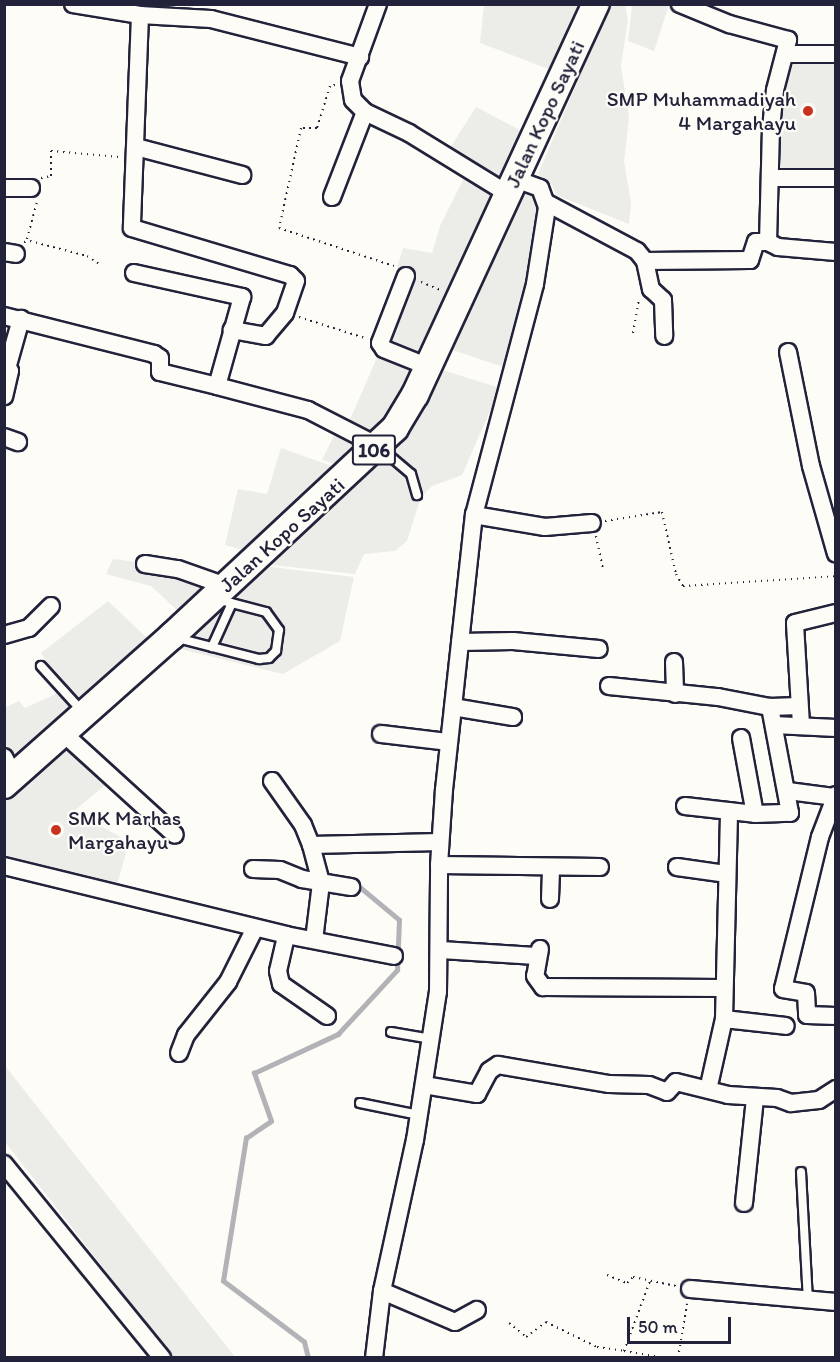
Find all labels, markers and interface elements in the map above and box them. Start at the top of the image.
street label: Jalan Kopo Sayati [500,36,590,192]
place label: SMP Muhammadiyah 4 Margahayu [607,86,796,136]
marker: SMP Muhammadiyah 4 Margahayu [801,104,815,118]
road number: 106 [352,433,397,467]
street label: Jalan Kopo Sayati [214,472,350,598]
place label: SMK Marhas Margahayu [68,805,181,855]
marker: SMK Marhas Margahayu [49,823,63,837]
scale bar [630,1305,734,1343]
text: 50 m [638,1316,678,1338]

